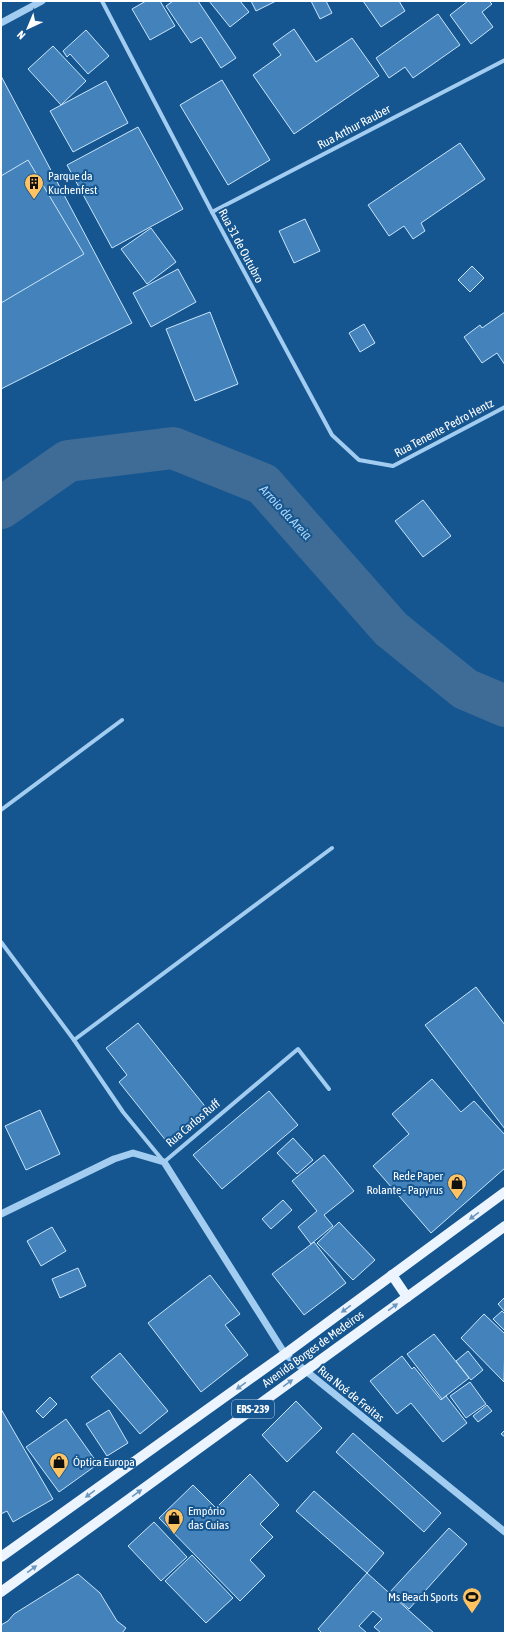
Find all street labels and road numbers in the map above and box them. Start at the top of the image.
street label: Rua Arthur Rauber [315,102,393,152]
street label: Rua 31 de Outubro [216,207,267,286]
street label: Rua Tenente Pedro Hentz [392,396,497,460]
street label: Rua Carlos Ruff [163,1096,223,1150]
street label: Avenida Borges de Medeiros [260,1308,366,1390]
street label: Rua Noé de Freitas [315,1363,387,1425]
road number: ERS-239 [232,1400,274,1418]

